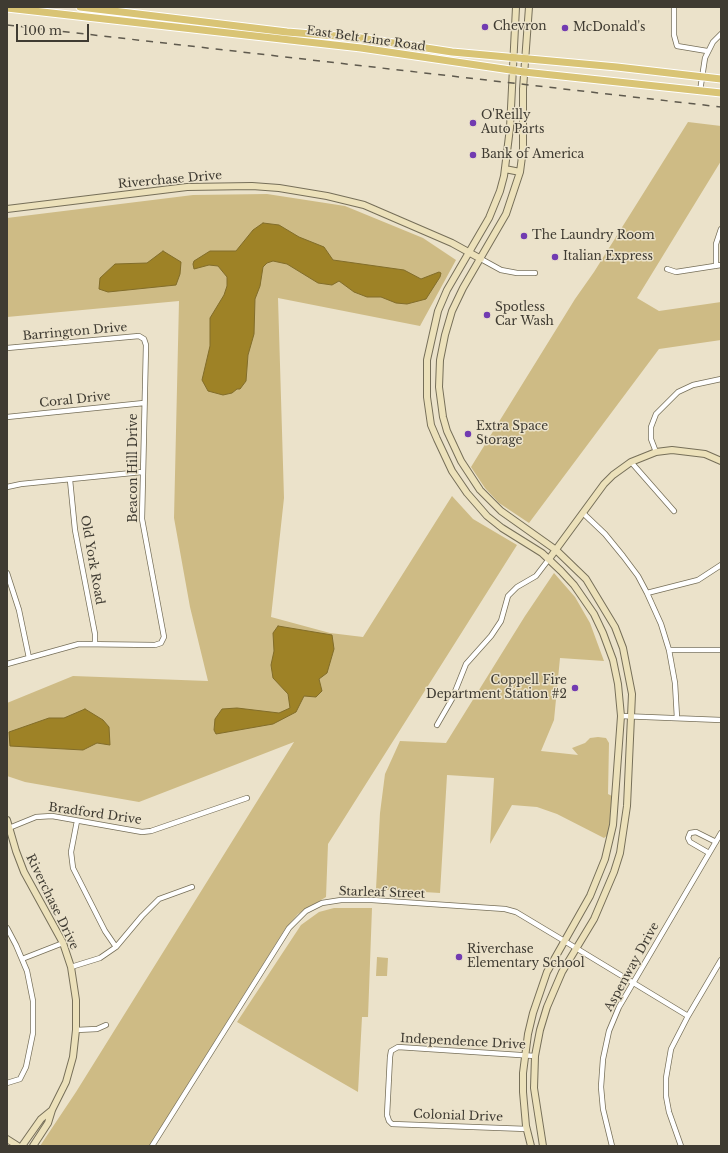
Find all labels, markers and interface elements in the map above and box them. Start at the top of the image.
scale bar [18,16,91,42]
place label: Chevron [493,20,547,34]
place label: McDonald's [573,21,645,35]
marker: Chevron [480,22,490,32]
text: 100 m [23,23,62,38]
marker: McDonald's [560,23,570,33]
street label: East Belt Line Road [306,24,426,54]
place label: O'Reilly Auto Parts [481,109,544,137]
marker: O'Reilly Auto Parts [468,118,478,128]
place label: Bank of America [481,148,584,162]
marker: Bank of America [468,150,478,160]
street label: Riverchase Drive [117,168,223,192]
place label: The Laundry Room [532,229,655,243]
marker: The Laundry Room [519,231,529,241]
place label: Italian Express [563,250,653,264]
marker: Italian Express [550,252,560,262]
place label: Spotless Car Wash [495,301,554,329]
marker: Spotless Car Wash [482,310,492,320]
street label: Barrington Drive [22,320,128,344]
street label: Coral Drive [39,389,111,411]
street label: Beacon Hill Drive [127,413,141,523]
place label: Extra Space Storage [476,420,548,448]
marker: Extra Space Storage [463,429,473,439]
street label: Old York Road [77,514,107,606]
place label: Coppell Fire Department Station #2 [426,674,567,702]
marker: Coppell Fire Department Station #2 [570,683,580,693]
street label: Bradford Drive [48,800,142,828]
street label: Riverchase Drive [23,852,81,952]
street label: Starleaf Street [339,884,425,902]
street label: Aspenway Drive [602,920,662,1014]
place label: Riverchase Elementary School [467,943,585,971]
marker: Riverchase Elementary School [454,952,464,962]
street label: Independence Drive [400,1032,526,1052]
street label: Colonial Drive [413,1107,503,1125]

